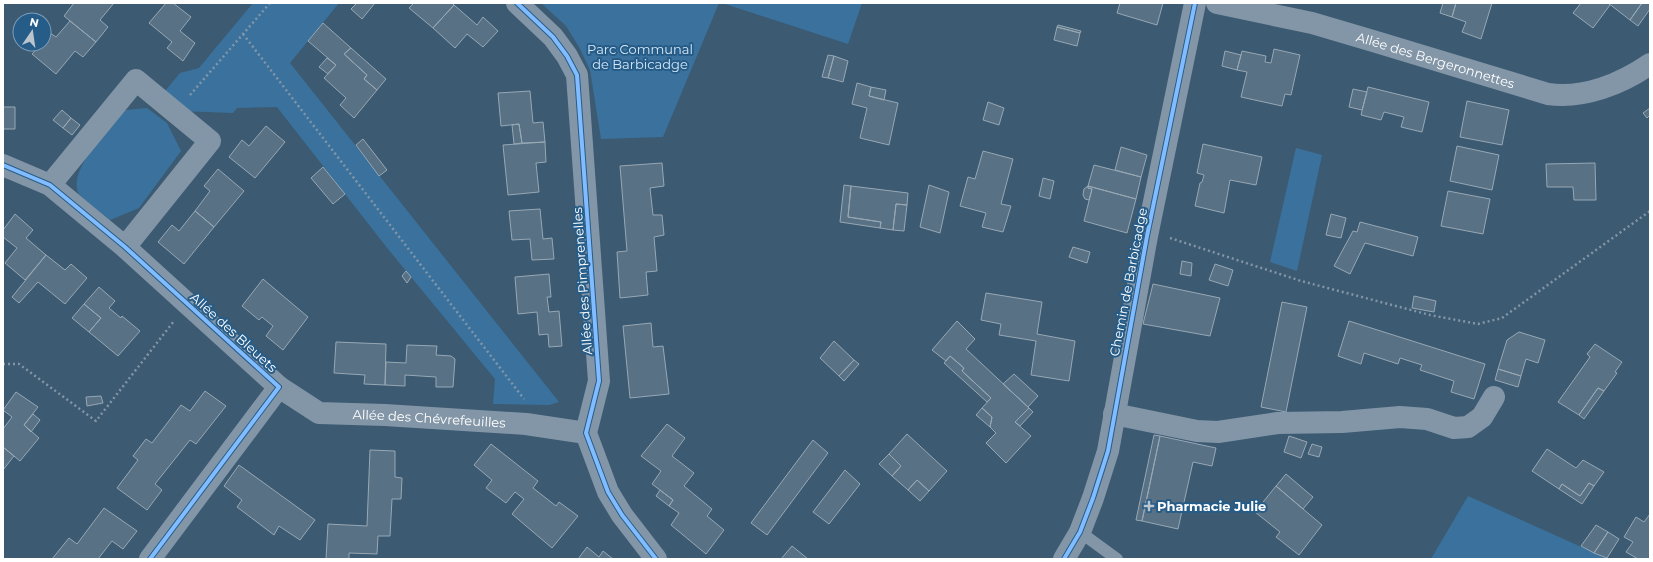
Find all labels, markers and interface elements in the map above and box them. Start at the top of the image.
north arrow [12,12,52,52]
text: N [28,14,40,30]
street label: Allée des Bergeronnettes [1355,29,1517,91]
park label: Parc Communal de Barbicadge [587,41,693,72]
street label: Chemin de Barbicadge [1106,206,1150,358]
street label: Allée des Pimprenelles [569,207,595,355]
street label: Allée des Bleuets [187,289,281,375]
street label: Allée des Chévrefeuilles [352,406,506,431]
place label: Pharmacie Julie [1157,498,1266,514]
marker: Pharmacie Julie [1144,501,1154,511]

